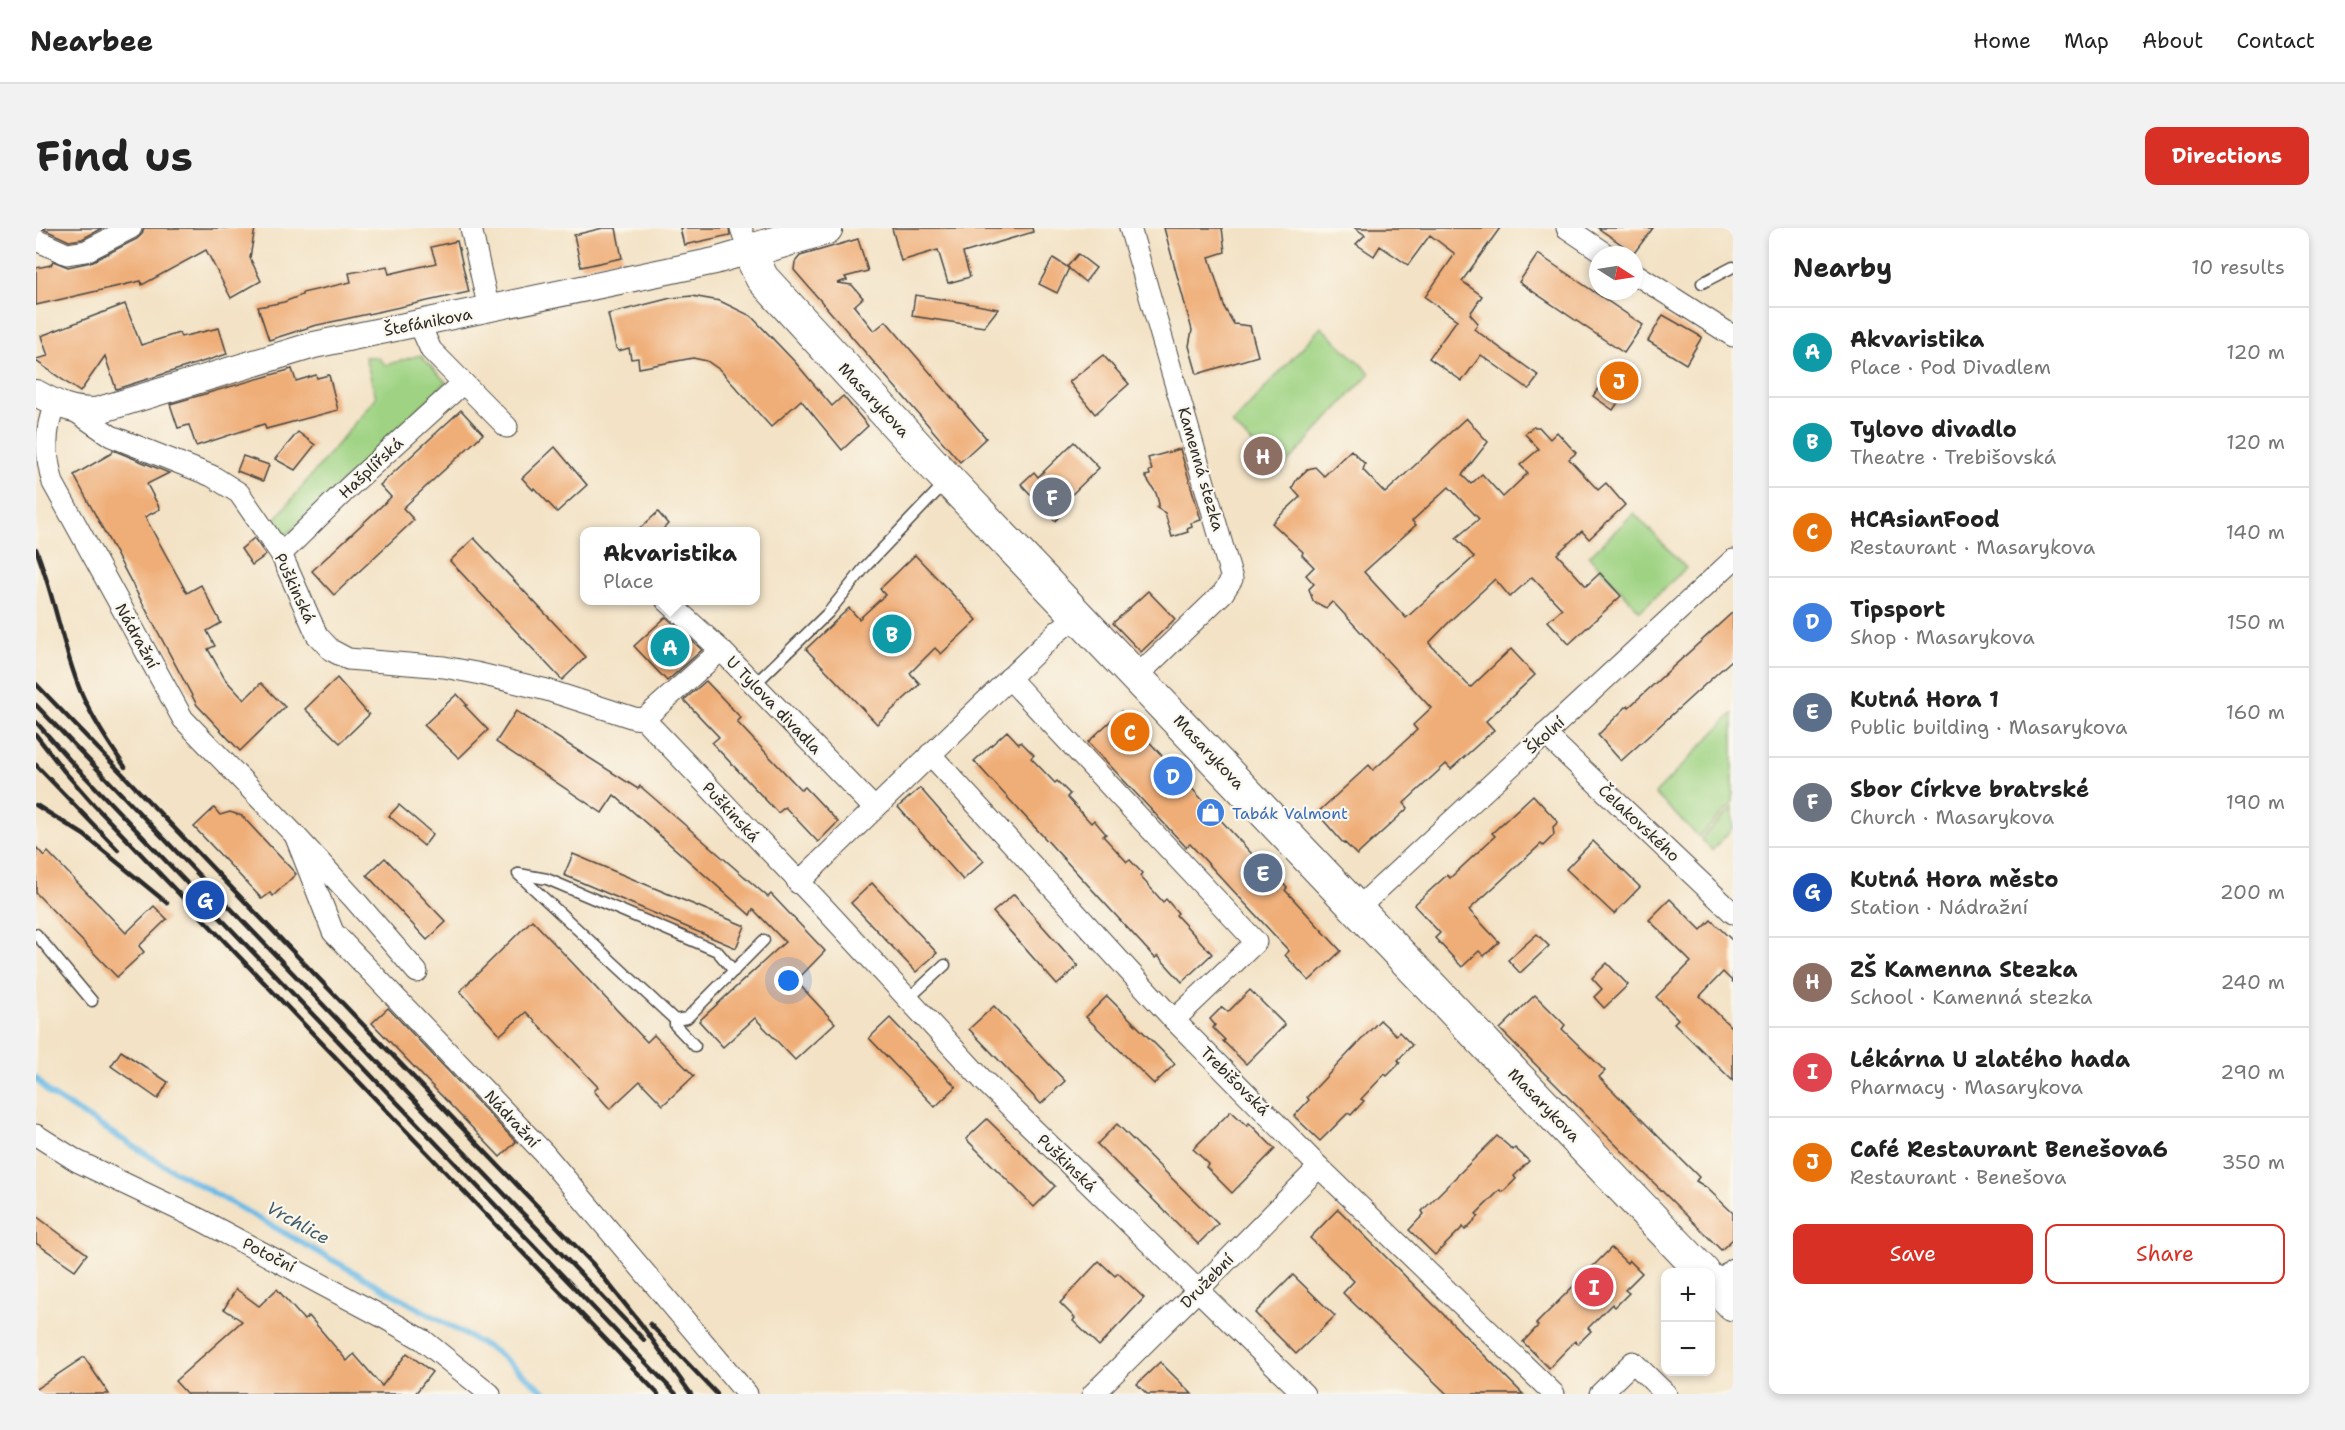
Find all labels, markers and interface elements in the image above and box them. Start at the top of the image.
text: Nearbee [30,22,153,60]
text: Home [1973,27,2031,55]
text: Map [2064,27,2109,55]
text: About [2142,27,2203,55]
text: Contact [2236,27,2315,55]
button: Directions [2145,127,2309,185]
text: Find us [36,128,193,184]
north arrow [1589,246,1643,300]
text: Nearby [1793,250,1892,285]
text: 10 results [2191,254,2285,280]
street label: Štefánikova [382,303,474,341]
text: Akvaristika [1850,325,1984,354]
text: A [1805,339,1820,365]
text: 120 m [2226,339,2285,365]
text: Place · Pod Divadlem [1850,354,2051,380]
street label: Masarykova [834,358,914,442]
pin: J [1600,358,1638,404]
street label: Kamenná stezka [1173,404,1229,534]
text: Tylovo divadlo [1850,415,2017,444]
text: B [1806,429,1819,455]
text: 120 m [2226,429,2285,455]
street label: Hašplířská [334,433,408,503]
pin: H [1244,434,1282,478]
text: Theatre · Trebišovská [1850,444,2056,470]
pin: F [1032,474,1072,520]
text: HCAsianFood [1850,505,2000,534]
text: C [1806,519,1819,545]
text: 140 m [2226,519,2285,545]
popup [580,527,760,605]
text: Restaurant · Masarykova [1850,534,2095,560]
text: Akvaristika [603,539,737,568]
street label: Puškinská [270,550,320,626]
text: Place [603,568,654,594]
text: Tipsport [1850,595,1945,624]
street label: Nádražní [110,600,164,673]
text: D [1805,609,1820,635]
text: 150 m [2227,609,2285,635]
pin: B [872,612,912,656]
pin: A [650,624,690,670]
text: Shop · Masarykova [1850,624,2035,650]
street label: U Tylova divadla [722,651,826,759]
text: Kutná Hora 1 [1850,685,1999,714]
text: E [1806,699,1819,725]
text: 160 m [2226,699,2285,725]
pin: C [1110,710,1150,754]
street label: Masarykova [1169,710,1249,794]
street label: Školní [1521,712,1569,758]
text: Public building · Masarykova [1850,714,2127,740]
pin: D [1154,754,1192,798]
text: Sbor Církve bratrské [1850,775,2089,804]
street label: Puškinská [698,777,764,847]
street label: Čelakovského [1594,780,1684,866]
text: F [1807,789,1818,815]
text: 190 m [2226,789,2285,815]
shop icon: Tabák Valmont [1195,797,1227,829]
place label: Tabák Valmont [1232,803,1348,824]
text: Church · Masarykova [1850,804,2054,830]
pin: E [1244,850,1282,896]
text: Kutná Hora město [1850,865,2059,894]
pin: G [186,878,224,922]
text: G [1804,879,1821,905]
text: 200 m [2220,879,2285,905]
text: Station · Nádražní [1850,894,2028,920]
text: ZŠ Kamenna Stezka [1850,955,2078,984]
your location [774,966,803,995]
text: H [1805,969,1820,995]
text: 240 m [2220,969,2285,995]
text: School · Kamenná stezka [1850,984,2092,1010]
street label: Trebišovská [1196,1042,1274,1120]
text: Lékárna U zlatého hada [1850,1045,2130,1074]
text: I [1807,1059,1818,1085]
text: 290 m [2220,1059,2285,1085]
street label: Masarykova [1503,1064,1585,1146]
text: Pharmacy · Masarykova [1850,1074,2083,1100]
street label: Nádražní [480,1086,544,1153]
street label: Puškinská [1033,1129,1101,1197]
text: Café Restaurant Benešova6 [1850,1135,2168,1164]
text: J [1806,1149,1819,1175]
text: 350 m [2221,1149,2285,1175]
text: Restaurant · Benešova [1850,1164,2066,1190]
water label: Vrchlice [262,1196,334,1250]
button: Save [1793,1224,2033,1284]
button: Share [2045,1224,2285,1284]
street label: Potoční [239,1233,299,1277]
street label: Družební [1176,1249,1238,1313]
pin: I [1574,1264,1614,1310]
map controls [1661,1268,1715,1376]
button: + [1661,1268,1715,1322]
button: − [1661,1322,1715,1376]

